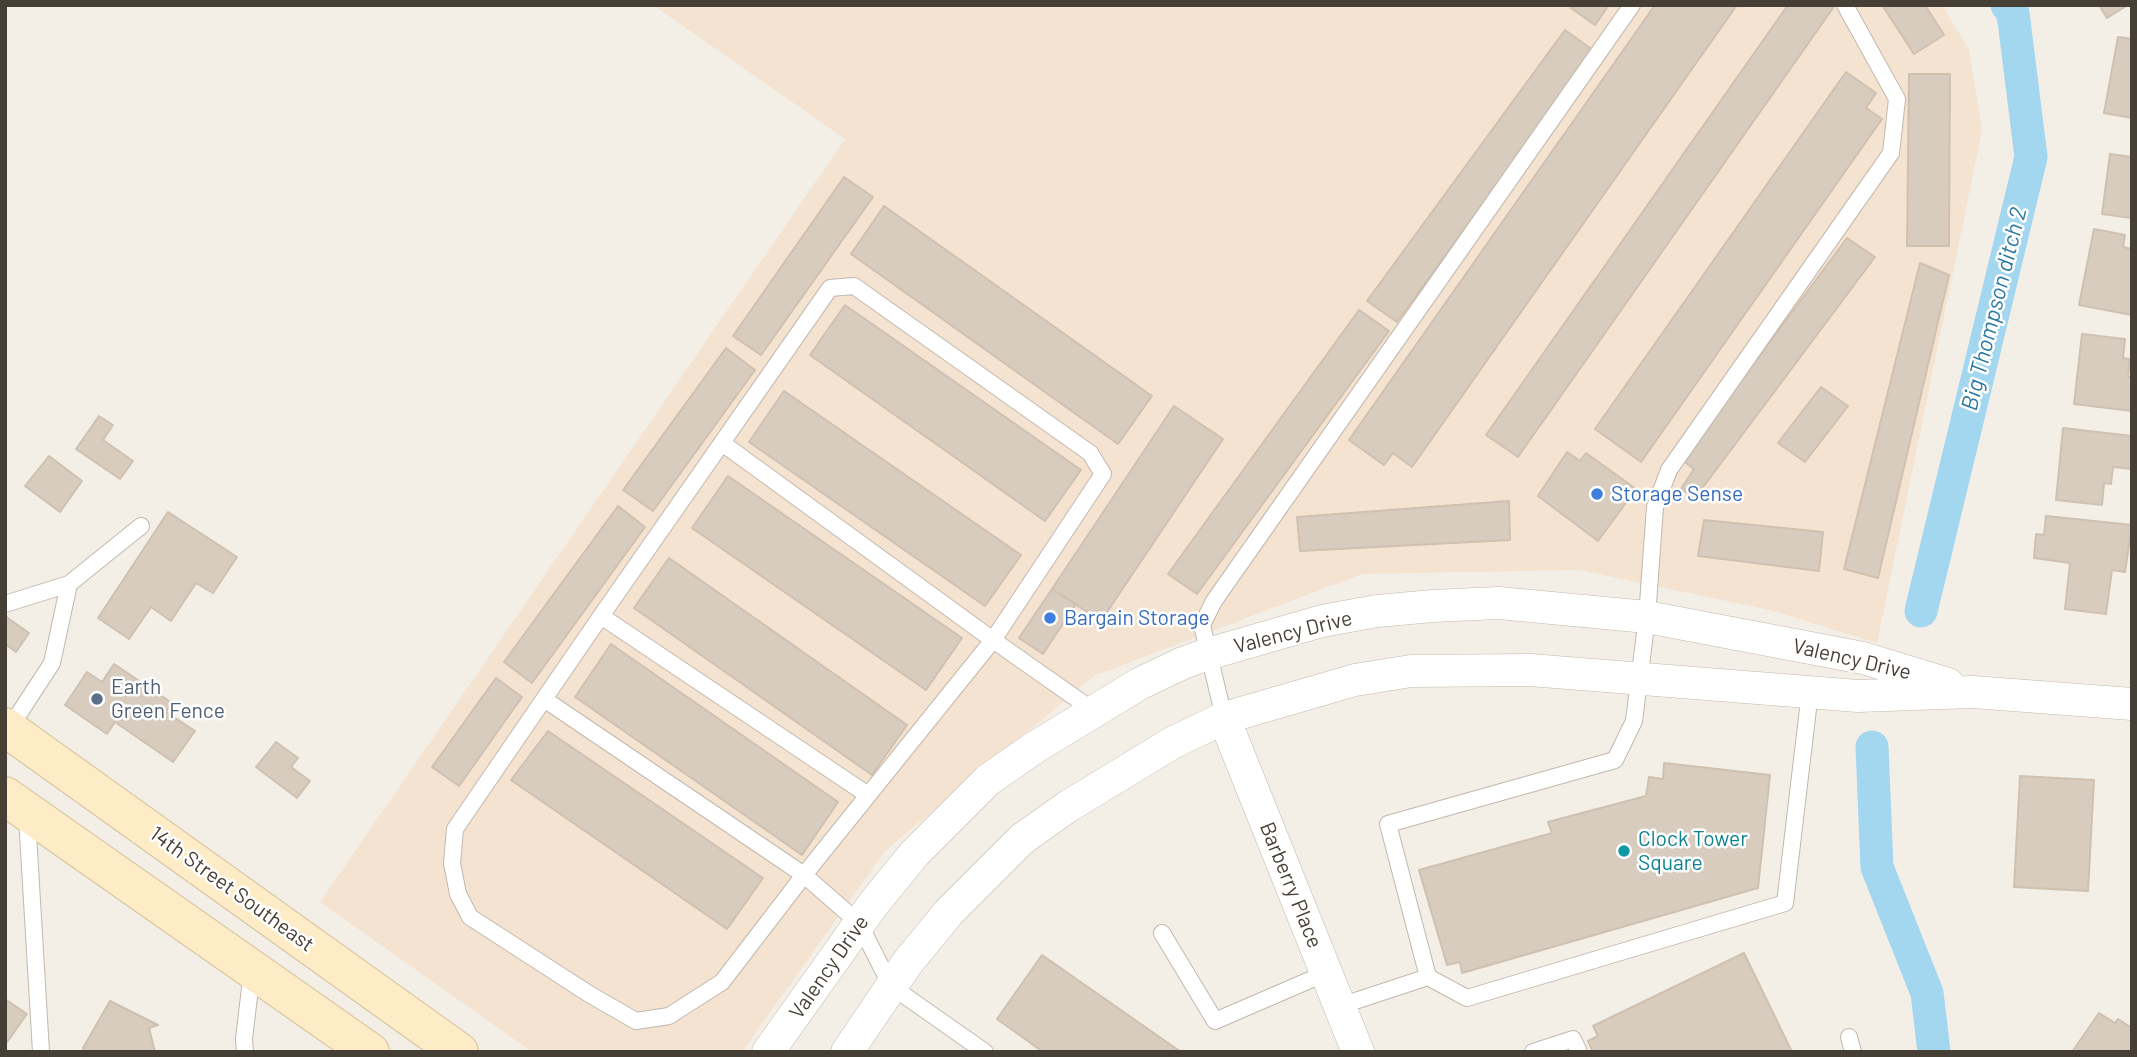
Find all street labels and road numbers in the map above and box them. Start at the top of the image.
street label: Valency Drive [1231,605,1355,659]
street label: Valency Drive [1790,633,1914,685]
street label: Barberry Place [1254,818,1328,952]
street label: 14th Street Southeast [145,821,319,957]
street label: Valency Drive [784,910,874,1024]

